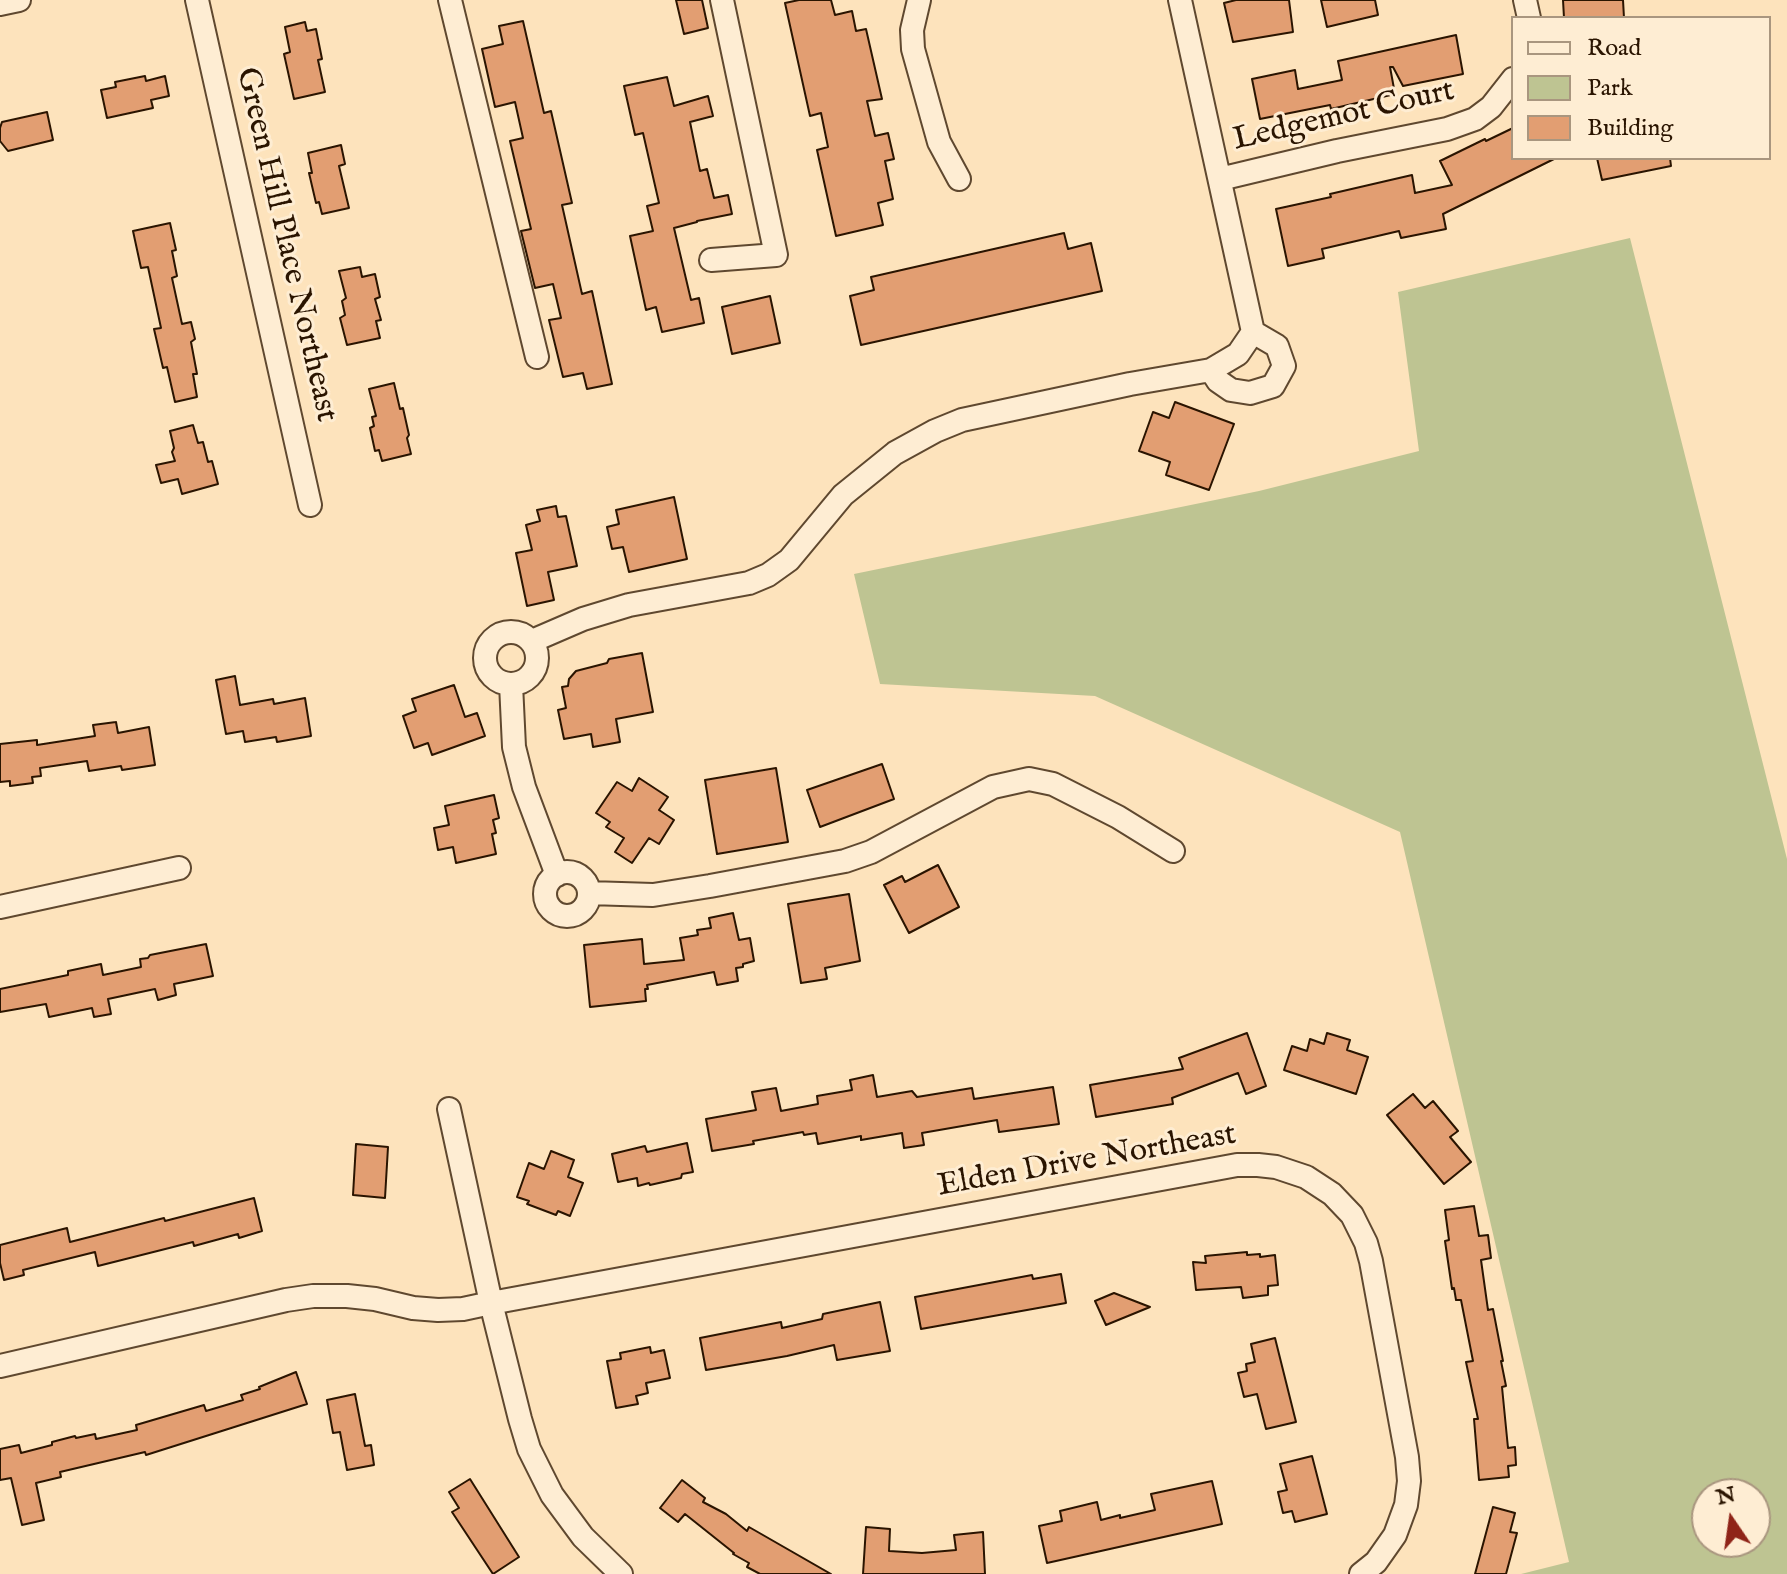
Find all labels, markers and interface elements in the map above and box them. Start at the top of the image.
legend [1511,16,1771,160]
text: Road [1587,33,1641,64]
street label: Green Hill Place Northeast [226,64,344,426]
street label: Ledgemot Court [1230,73,1458,161]
text: Park [1587,73,1633,104]
text: Building [1587,113,1673,144]
street label: Elden Drive Northeast [935,1117,1239,1207]
north arrow [1691,1478,1771,1558]
text: N [1714,1481,1738,1512]

